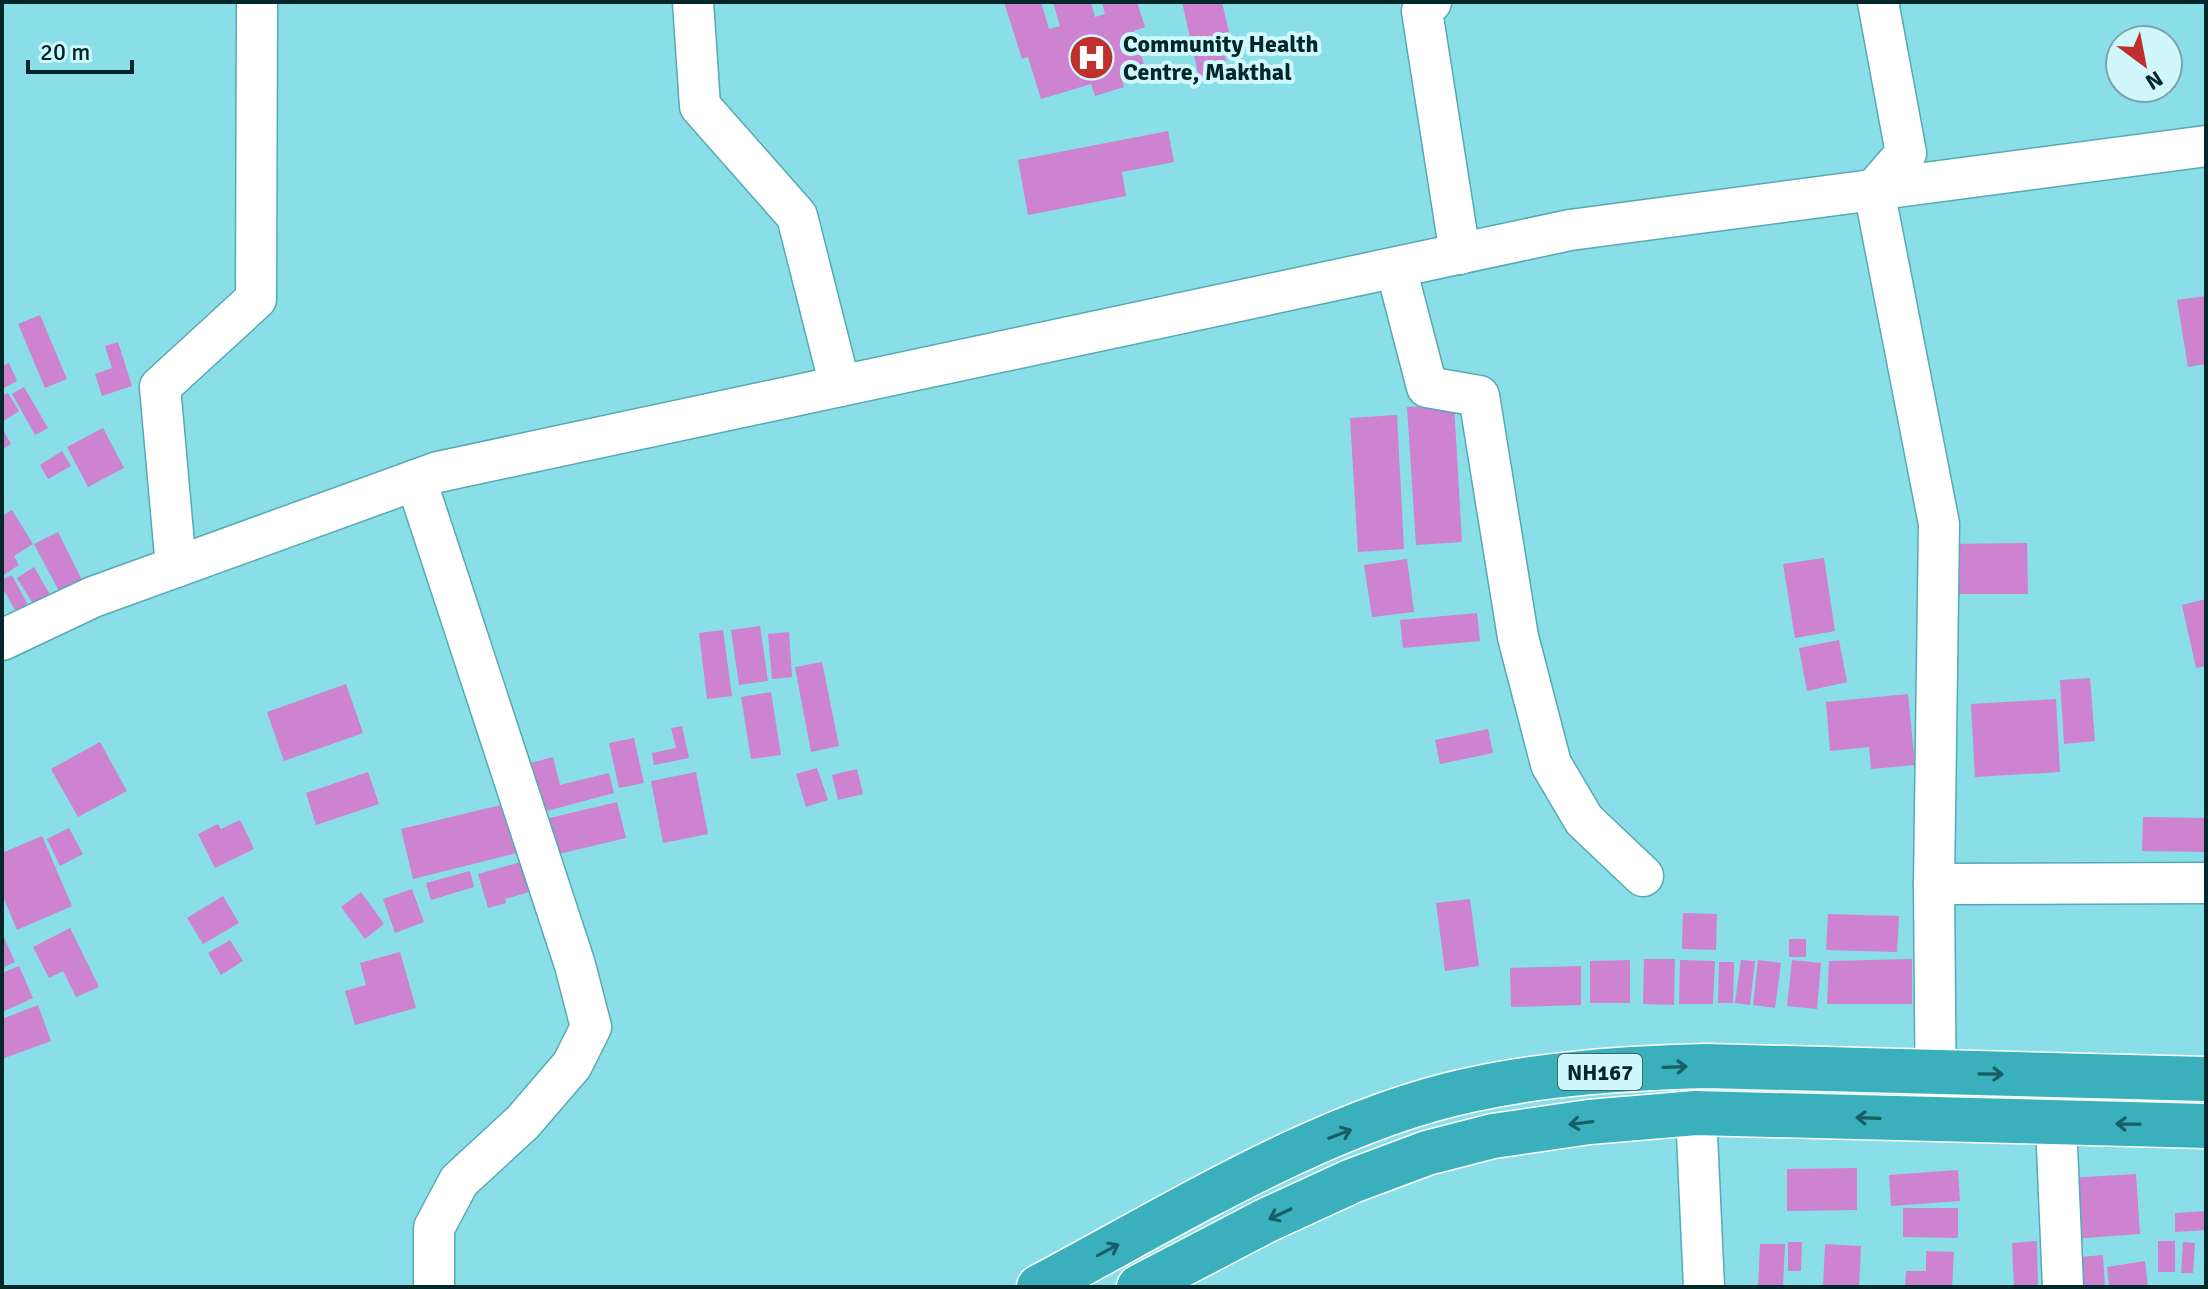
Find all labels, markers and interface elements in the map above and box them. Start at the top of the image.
scale bar [28,24,132,74]
north arrow [2104,24,2184,104]
place label: Community Health Centre, Makthal [1123,29,1319,87]
hospital icon: Community Health Centre, Makthal [1068,34,1116,82]
text: 20 m [40,37,90,67]
text: N [2141,65,2168,96]
road number: NH167 [1558,1054,1642,1090]
one-way arrow [1661,1059,1688,1074]
one-way arrow [1977,1066,2004,1082]
one-way arrow [1855,1110,1882,1126]
one-way arrow [1568,1116,1594,1131]
one-way arrow [2115,1116,2142,1132]
one-way arrow [1327,1126,1352,1140]
one-way arrow [1268,1207,1292,1222]
one-way arrow [1096,1242,1119,1258]

